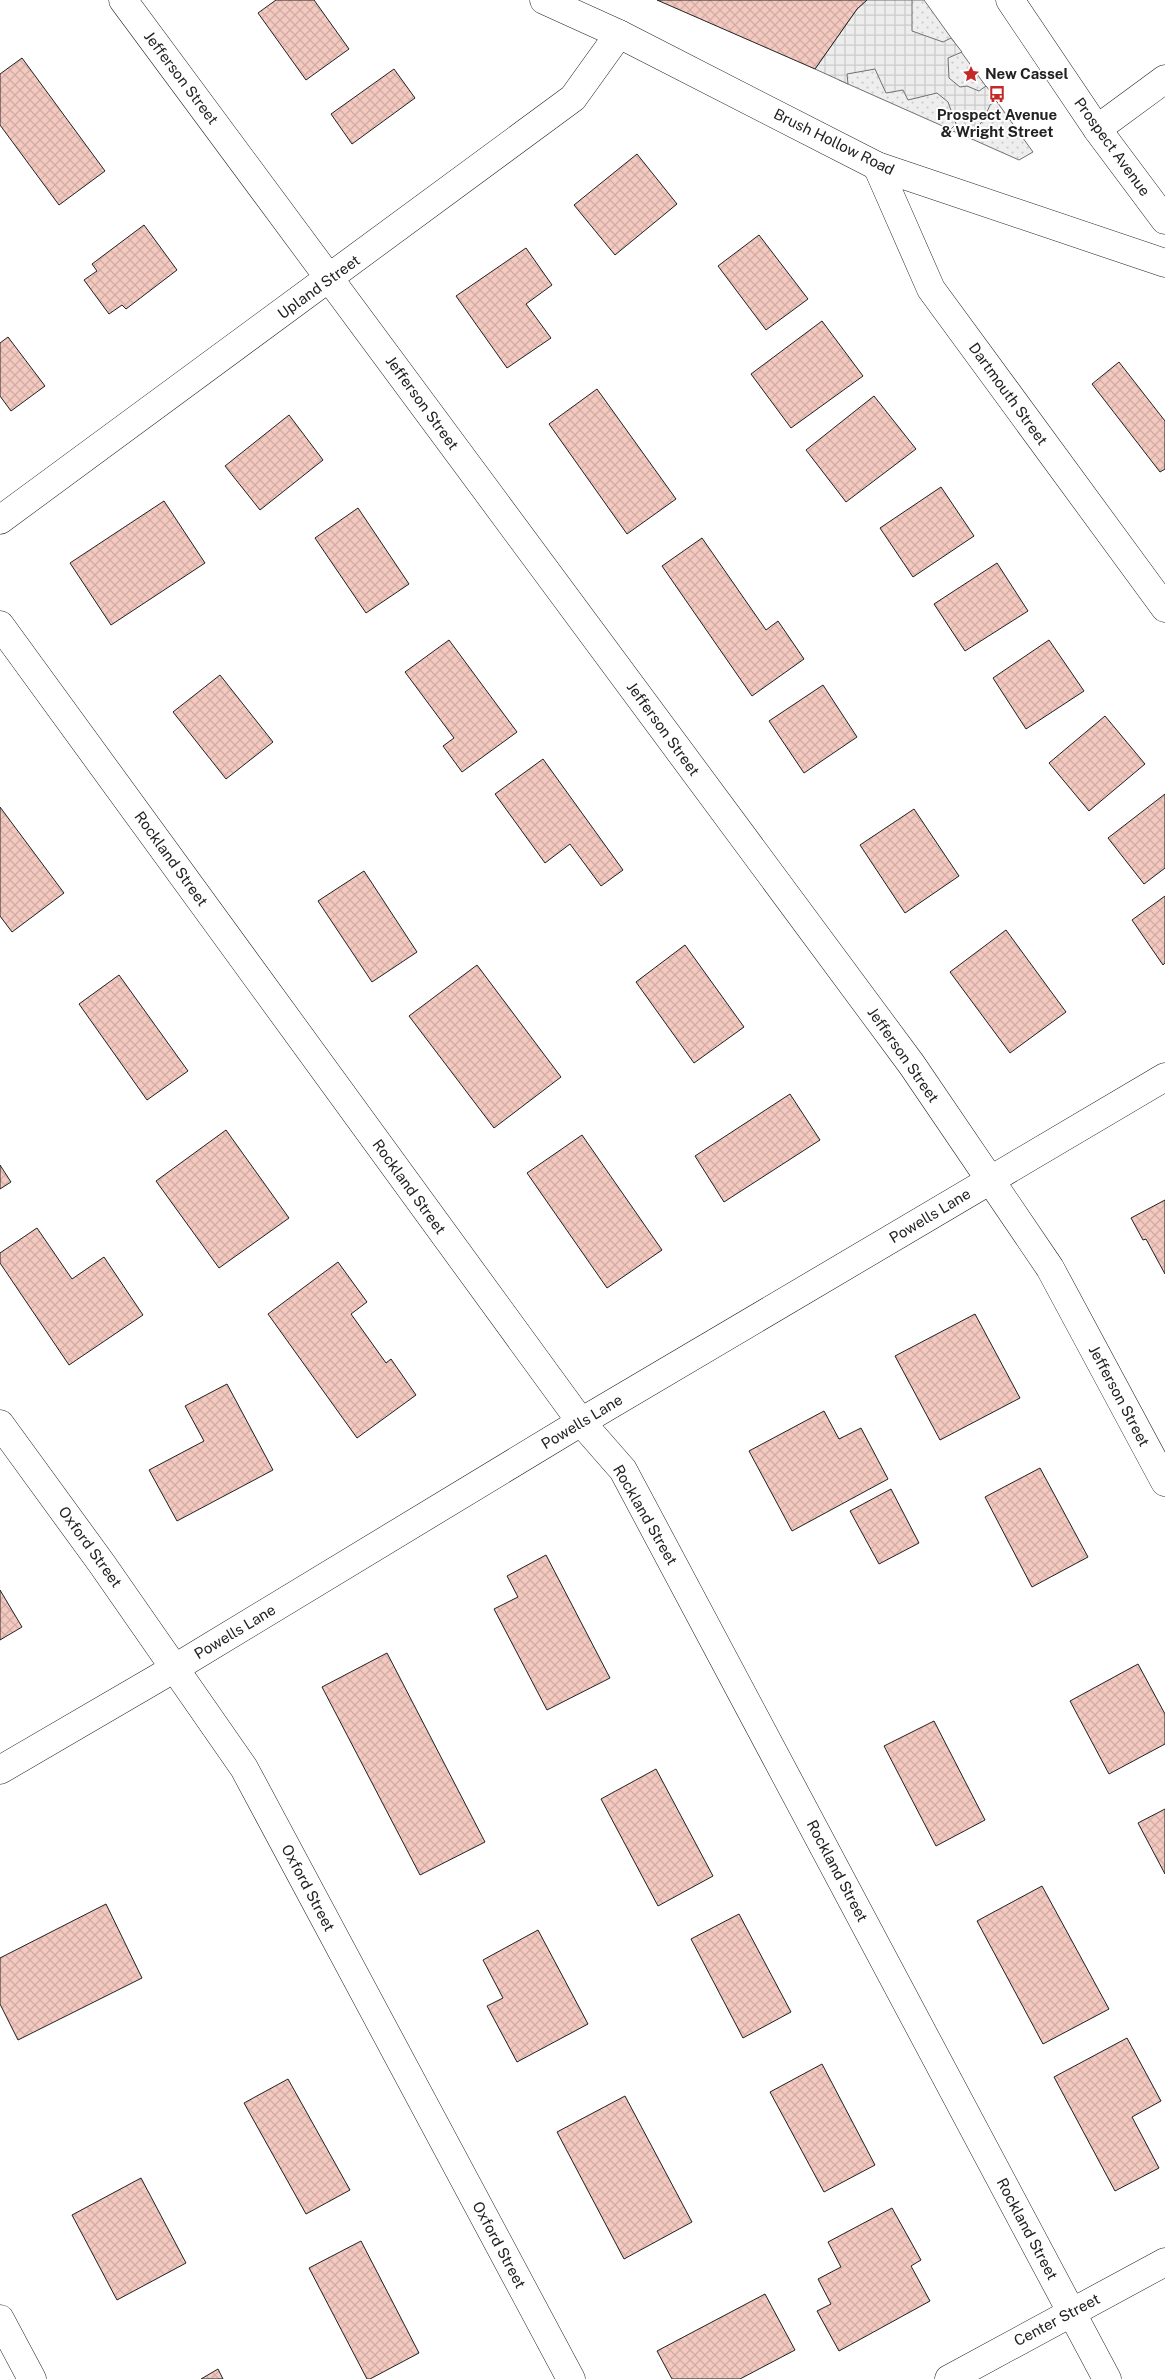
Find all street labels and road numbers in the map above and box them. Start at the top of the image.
street label: Jefferson Street [141,28,222,128]
street label: Prospect Avenue [1071,94,1154,199]
street label: Brush Hollow Road [771,105,897,178]
street label: Upland Street [274,251,363,322]
street label: Dartmouth Street [966,339,1051,448]
street label: Jefferson Street [383,352,462,453]
street label: Jefferson Street [624,678,703,779]
street label: Rockland Street [131,808,211,909]
street label: Jefferson Street [864,1004,943,1106]
street label: Rockland Street [369,1136,449,1237]
street label: Powells Lane [886,1185,973,1246]
street label: Jefferson Street [1086,1342,1153,1449]
street label: Powells Lane [538,1391,625,1452]
street label: Rockland Street [610,1462,681,1568]
street label: Oxford Street [55,1503,126,1591]
street label: Powells Lane [191,1601,278,1662]
street label: Rockland Street [803,1817,871,1925]
street label: Oxford Street [278,1842,338,1934]
street label: Rockland Street [993,2175,1061,2283]
street label: Oxford Street [469,2199,529,2291]
street label: Center Street [1011,2290,1103,2349]

